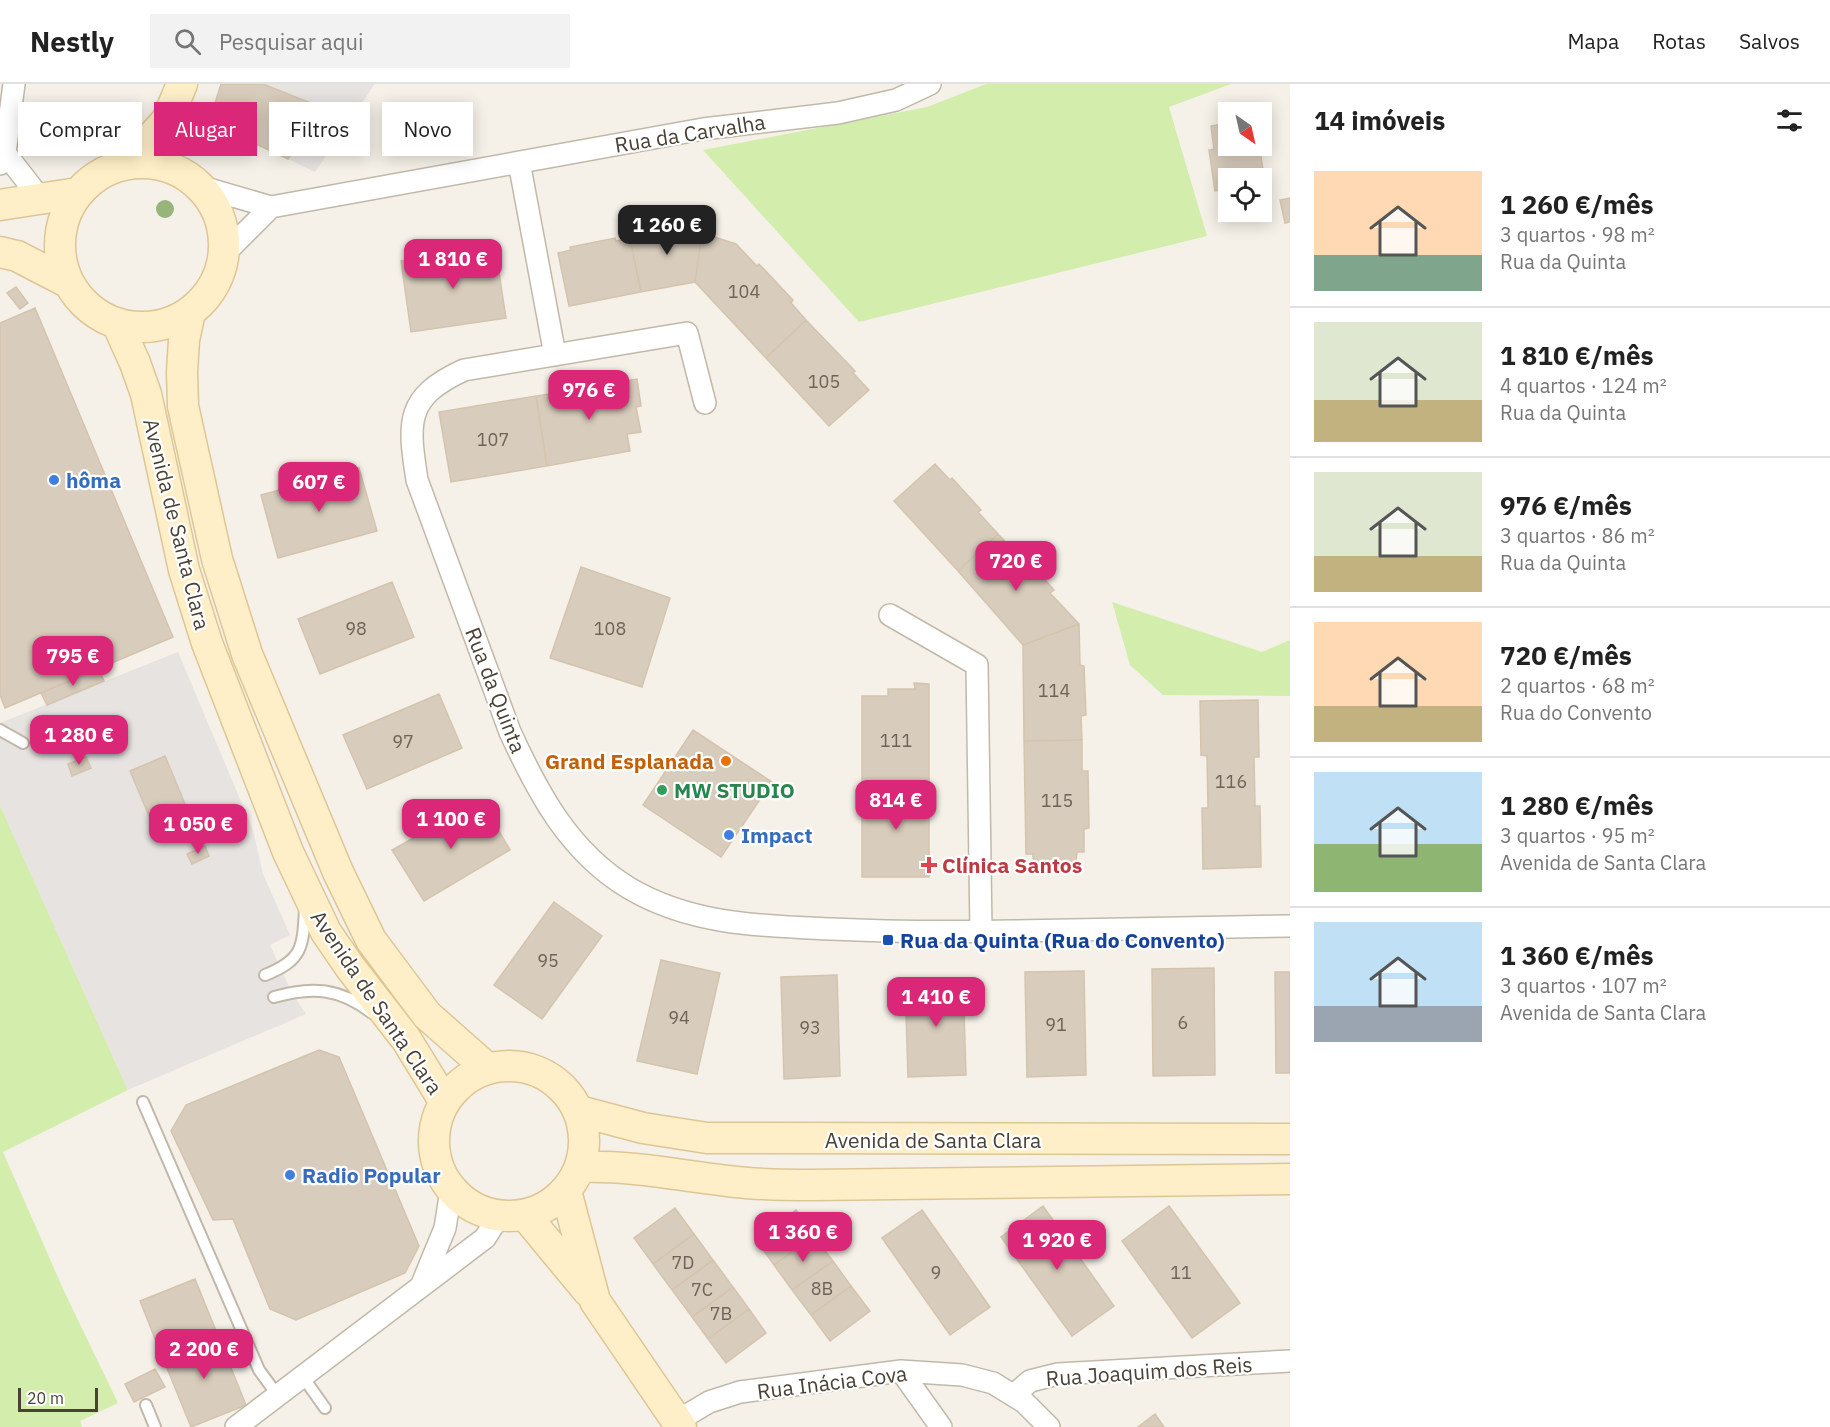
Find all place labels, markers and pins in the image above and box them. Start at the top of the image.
pin: 1 260 € [612,205,722,256]
pin: 1 810 € [398,239,508,290]
pin: 976 € [547,370,631,421]
pin: 607 € [277,462,361,513]
place label: hôma [66,466,121,494]
marker: hôma [47,473,61,487]
pin: 720 € [974,541,1058,592]
pin: 795 € [31,636,115,687]
pin: 1 280 € [24,715,134,766]
place label: Grand Esplanada [545,747,714,775]
marker: Grand Esplanada [719,754,733,768]
place label: MW STUDIO [674,776,795,804]
pin: 814 € [854,780,938,831]
marker: MW STUDIO [655,783,669,797]
pin: 1 100 € [396,799,506,850]
pin: 1 050 € [143,804,253,855]
place label: Impact [741,821,812,849]
marker: Impact [722,828,736,842]
place label: Clínica Santos [942,851,1082,879]
marker: Clínica Santos [920,856,938,874]
place label: Rua da Quinta (Rua do Convento) [900,926,1225,954]
marker: Rua da Quinta (Rua do Convento) [881,933,895,947]
pin: 1 410 € [881,977,991,1028]
place label: Radio Popular [302,1161,441,1189]
marker: Radio Popular [283,1168,297,1182]
pin: 1 360 € [748,1212,858,1263]
pin: 1 920 € [1002,1220,1112,1271]
pin: 2 200 € [149,1329,259,1380]

